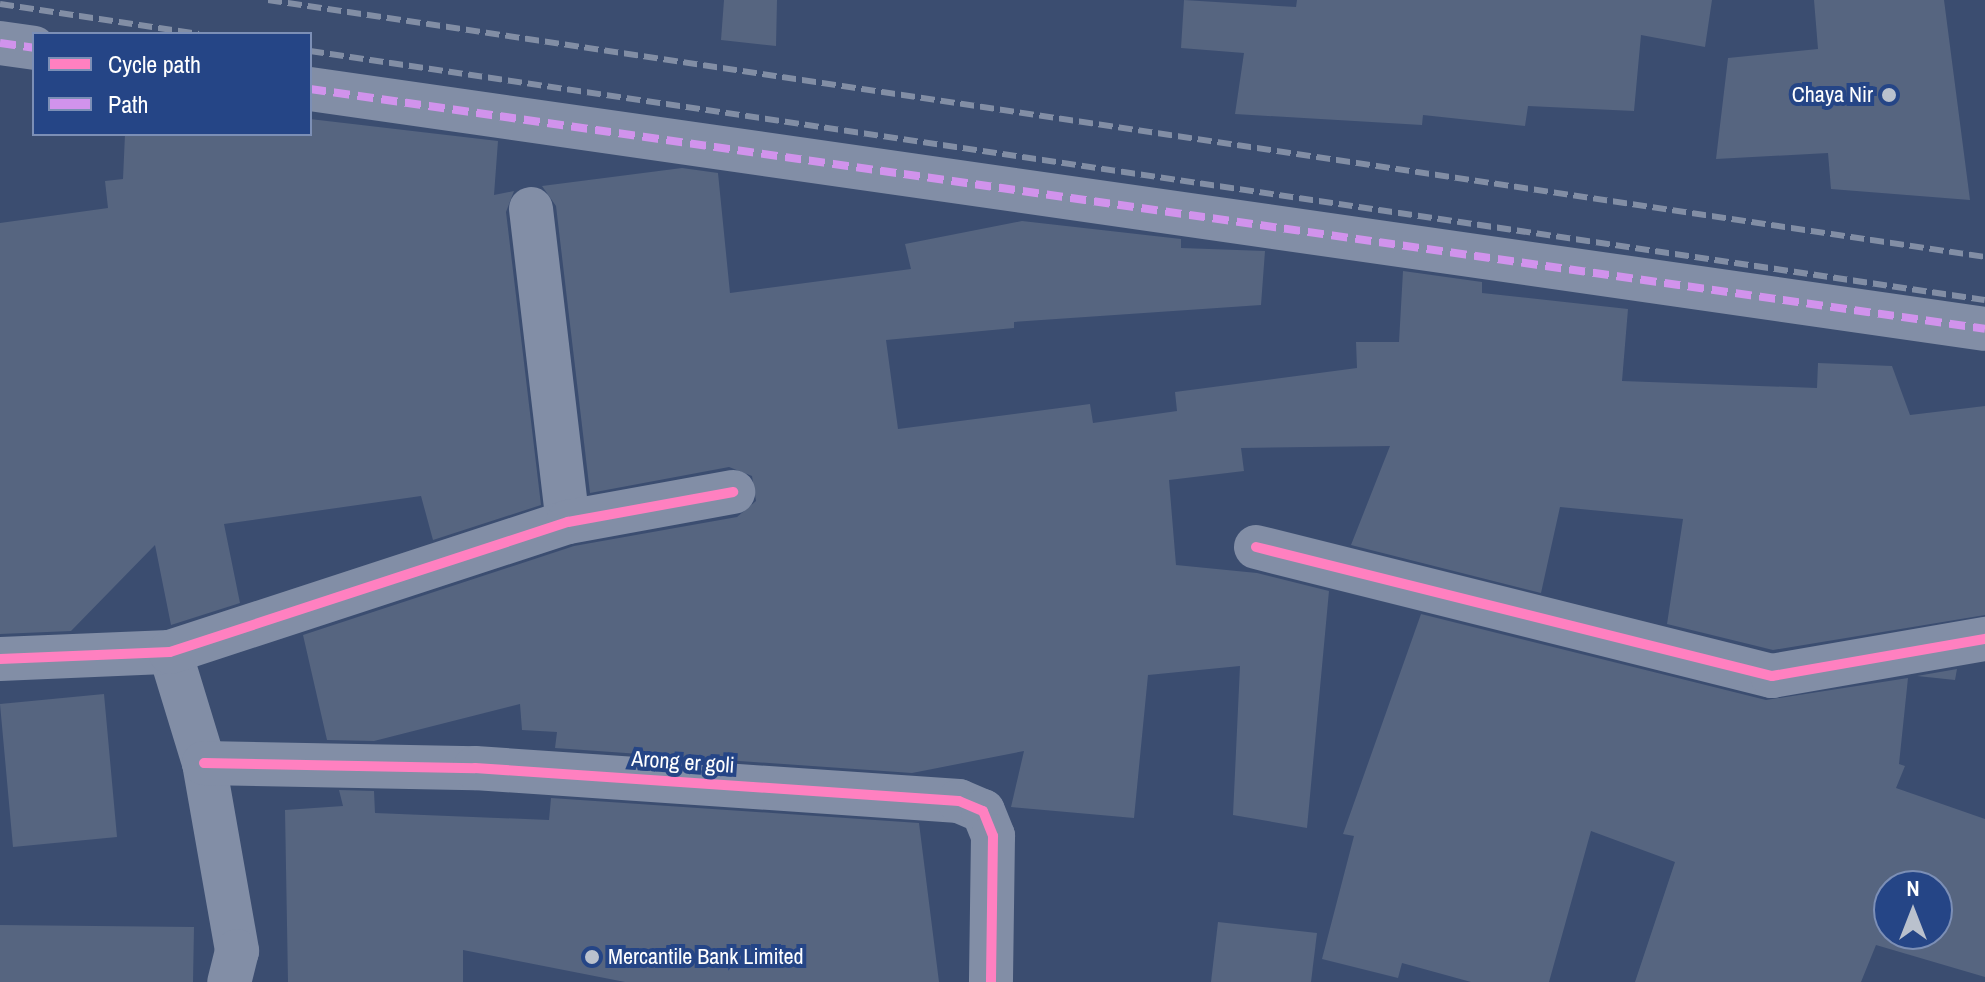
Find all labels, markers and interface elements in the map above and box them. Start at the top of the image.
legend [32,32,312,136]
text: Cycle path [108,48,201,80]
place label: Chaya Nir [1792,82,1873,108]
marker: Chaya Nir [1880,86,1898,104]
text: Path [108,88,149,120]
street label: Arong er goli [631,745,735,779]
north arrow [1873,870,1953,950]
text: N [1906,873,1920,903]
place label: Mercantile Bank Limited [608,944,804,970]
marker: Mercantile Bank Limited [583,948,601,966]

